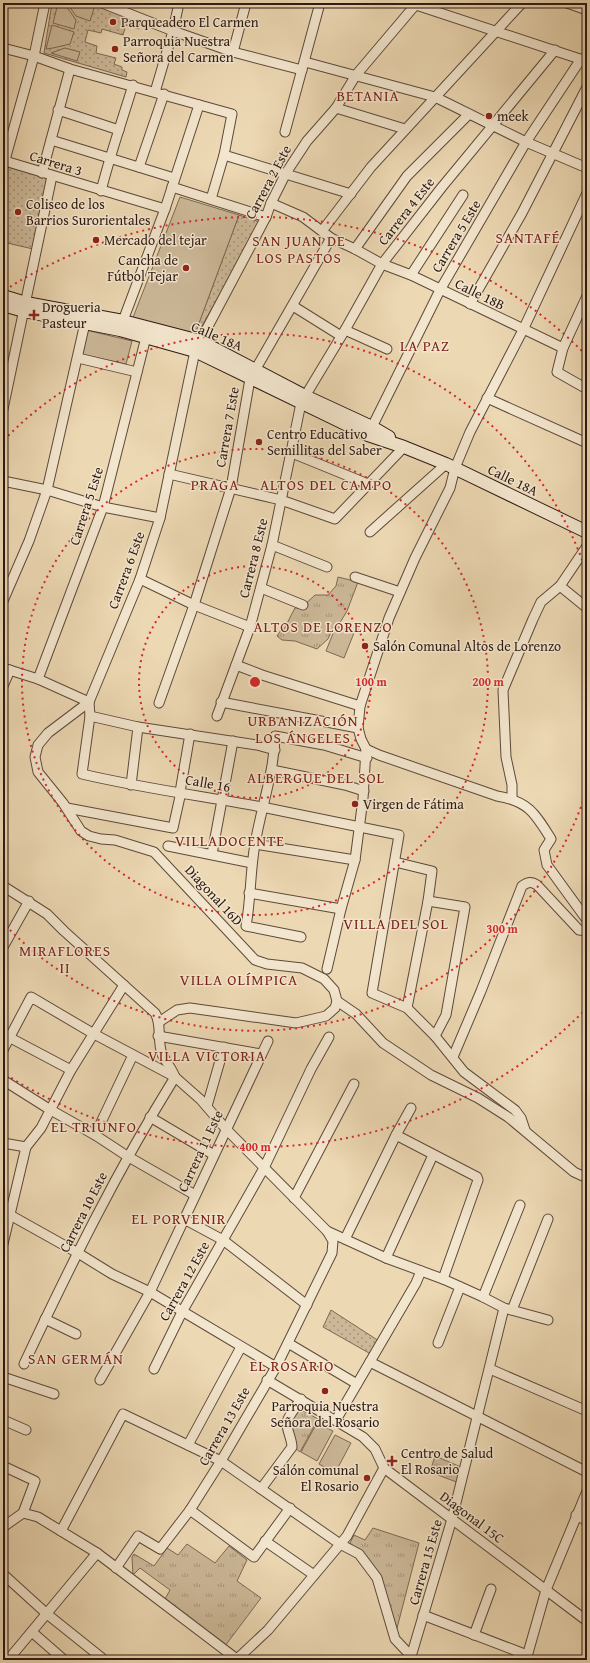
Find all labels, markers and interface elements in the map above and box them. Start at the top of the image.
place label: Parqueadero El Carmen [121,12,259,32]
marker: Parqueadero El Carmen [108,17,118,27]
place label: Parroquia Nuestra Señora del Carmen [123,31,234,67]
marker: Parroquia Nuestra Señora del Carmen [110,44,120,54]
district label: BETANIA [336,85,400,106]
place label: meek [497,106,530,126]
marker: meek [484,111,494,121]
street label: Carrera 2 Este [240,141,296,223]
street label: Carrera 3 [27,146,85,180]
street label: Carrera 4 Este [373,172,439,249]
place label: Coliseo de los Barrios Surorientales [26,194,151,230]
street label: Carrera 5 Este [426,196,486,276]
marker: Coliseo de los Barrios Surorientales [13,207,23,217]
district label: SANTAFÉ [496,227,560,248]
place label: Mercado del tejar [104,230,207,250]
district label: SAN JUAN DE LOS PASTOS [252,230,346,268]
marker: Mercado del tejar [91,235,101,245]
place label: Cancha de Fútbol Tejar [107,250,178,286]
marker: Cancha de Fútbol Tejar [181,263,191,273]
street label: Calle 18B [452,273,508,315]
place label: Drogueria Pasteur [42,297,101,333]
marker: Drogueria Pasteur [29,310,39,320]
street label: Calle 18A [188,316,246,356]
district label: LA PAZ [400,335,450,356]
street label: Carrera 7 Este [210,385,244,469]
place label: Centro Educativo Semillitas del Saber [267,424,382,460]
marker: Centro Educativo Semillitas del Saber [254,437,264,447]
street label: Calle 18A [484,459,542,501]
street label: Carrera 5 Este [64,464,108,548]
district label: PRAGA [191,474,239,495]
district label: ALTOS DEL CAMPO [260,474,392,495]
street label: Carrera 8 Este [233,516,273,600]
street label: Carrera 6 Este [103,528,149,612]
district label: ALTOS DE LORENZO [253,616,393,637]
place label: Salón Comunal Altos de Lorenzo [373,636,561,656]
marker: Salón Comunal Altos de Lorenzo [360,641,370,651]
text: 100 m [355,673,388,690]
text: 200 m [472,673,505,690]
centre of rings [248,675,262,689]
district label: URBANIZACIÓN LOS ÁNGELES [247,710,359,748]
district label: ALBERGUE DEL SOL [247,767,385,788]
street label: Calle 16 [184,769,232,797]
place label: Virgen de Fátima [363,794,464,814]
marker: Virgen de Fátima [350,799,360,809]
district label: VILLADOCENTE [175,830,285,851]
street label: Diagonal 16D [181,860,247,930]
district label: VILLA DEL SOL [343,913,449,934]
text: 300 m [486,920,519,937]
district label: MIRAFLORES II [19,940,111,978]
district label: VILLA OLÍMPICA [180,969,298,990]
district label: VILLA VICTORIA [148,1045,266,1066]
street label: Carrera 11 Este [172,1106,228,1195]
district label: EL TRIUNFO [51,1116,137,1137]
text: 400 m [239,1138,272,1155]
street label: Carrera 10 Este [54,1168,112,1256]
district label: EL PORVENIR [132,1208,226,1229]
street label: Carrera 12 Este [154,1237,214,1324]
district label: SAN GERMÁN [28,1348,124,1369]
district label: EL ROSARIO [250,1355,334,1376]
street label: Carrera 13 Este [193,1382,255,1469]
marker: Parroquia Nuestra Señora del Rosario [320,1386,330,1396]
place label: Parroquia Nuestra Señora del Rosario [270,1396,380,1432]
place label: Centro de Salud El Rosario [401,1443,494,1479]
marker: Centro de Salud El Rosario [386,1455,398,1467]
place label: Salón comunal El Rosario [273,1460,359,1496]
marker: Salón comunal El Rosario [362,1473,372,1483]
street label: Diagonal 15C [436,1486,509,1548]
street label: Carrera 15 Este [403,1516,447,1607]

